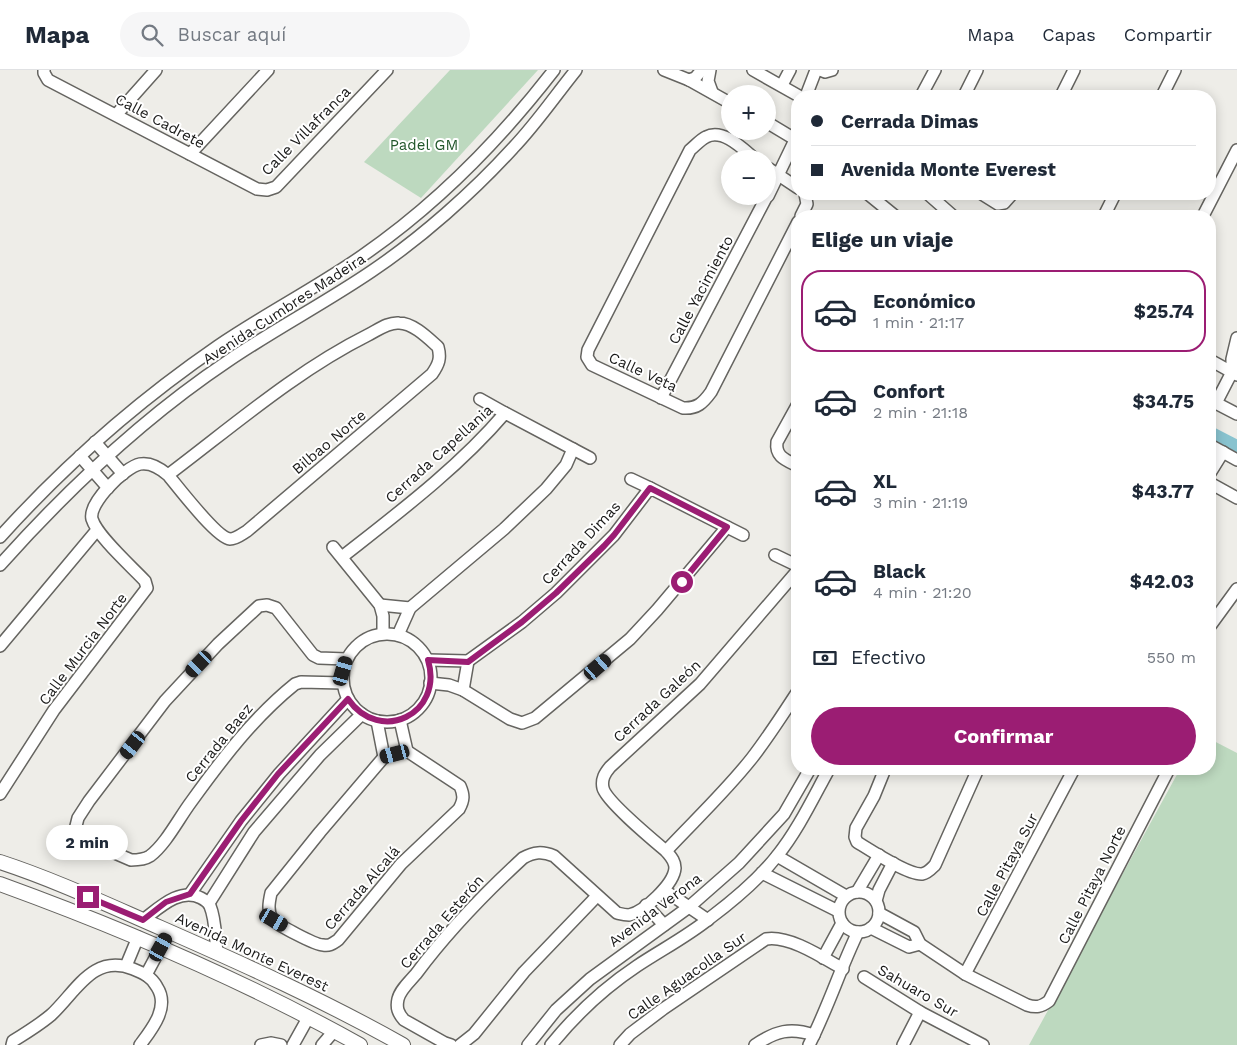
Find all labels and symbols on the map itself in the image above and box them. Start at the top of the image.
street label: Calle Villafranca [258,82,355,179]
street label: Calle Cadrete [112,90,208,152]
park label: Padel GM [390,136,458,154]
street label: Calle Yacimiento [665,233,737,347]
street label: Avenida Cumbres Madeira [199,249,369,368]
street label: Calle Veta [606,348,681,396]
street label: Cerrada Capellania [382,401,497,507]
street label: Bilbao Norte [288,406,370,478]
street label: Cerrada Dimas [538,497,624,588]
route start [671,571,693,593]
street label: Calle Murcia Norte [35,589,131,709]
car [183,648,214,680]
car [581,651,614,683]
car [331,655,354,687]
street label: Cerrada Galeón [610,656,704,746]
street label: Cerrada Baez [181,700,257,786]
car [117,729,148,761]
car [378,743,411,765]
street label: Calle Pitaya Sur [972,810,1042,920]
street label: Calle Pitaya Norte [1054,823,1130,947]
callout: 2 min [47,824,129,860]
street label: Cerrada Alcalá [320,842,404,934]
street label: Avenida Verona [605,869,705,951]
street label: Cerrada Esterón [396,871,488,973]
route end [77,886,99,908]
car [257,906,290,934]
street label: Avenida Monte Everest [173,909,332,996]
street label: Calle Aguacolla Sur [624,928,750,1024]
car [147,930,174,964]
street label: Sahuaro Sur [875,961,961,1021]

